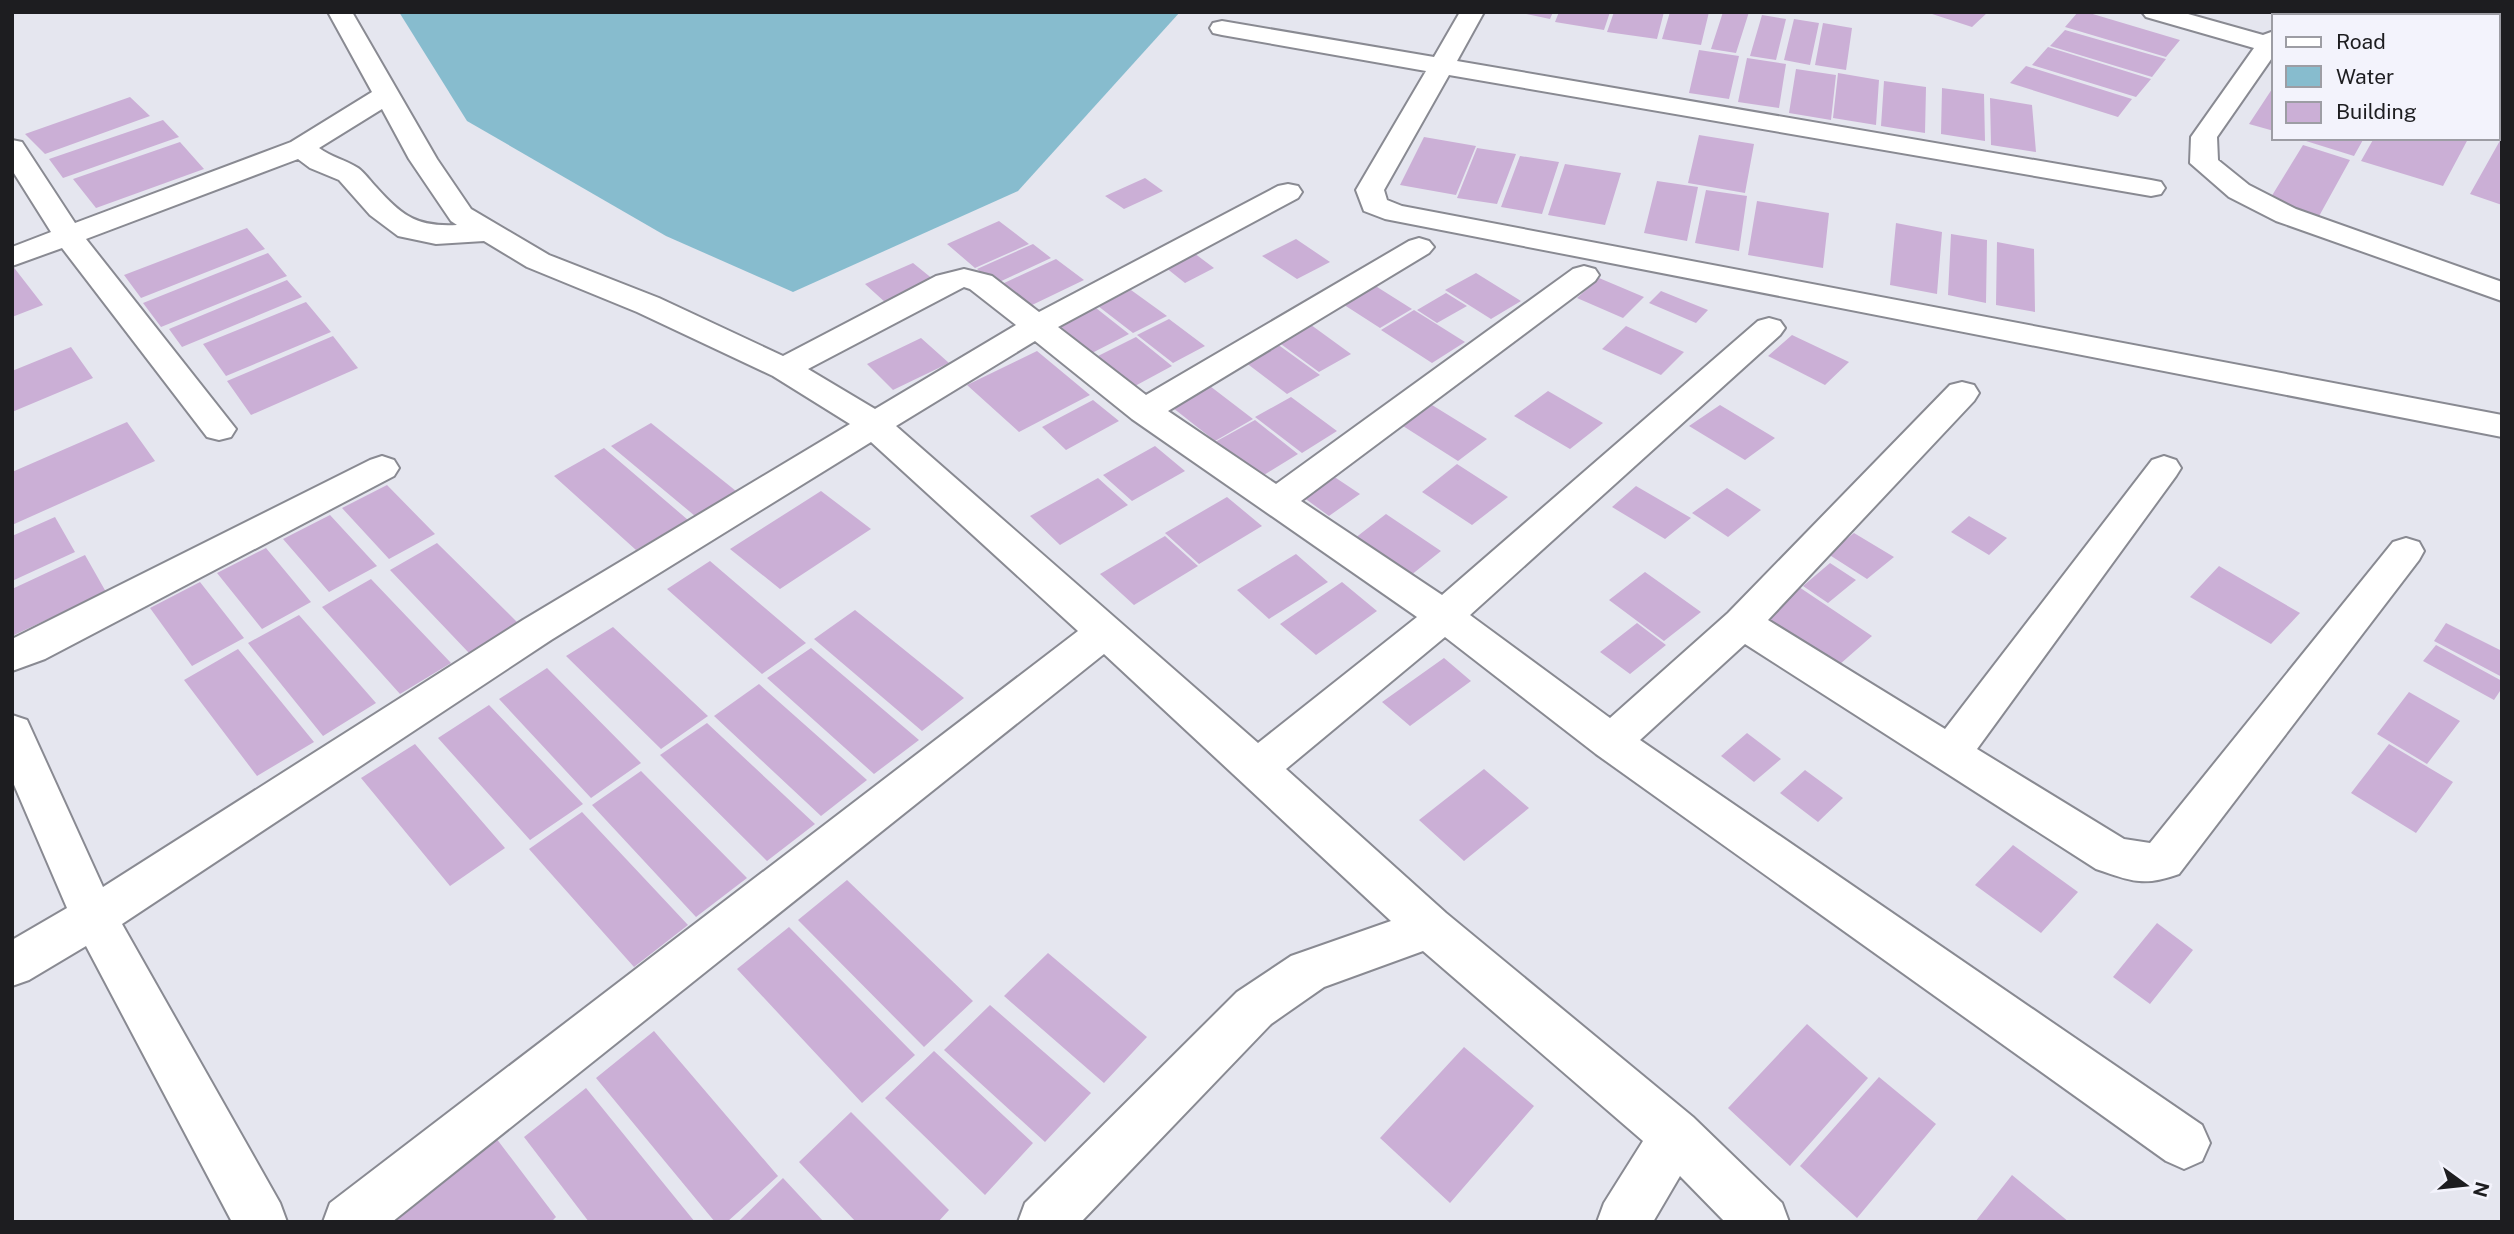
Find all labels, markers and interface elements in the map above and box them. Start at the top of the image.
legend [2272,14,2500,140]
text: Road [2336,29,2386,54]
text: Water [2336,64,2394,89]
text: Building [2336,99,2417,124]
north arrow [2430,1150,2500,1220]
text: N [2469,1179,2494,1199]

